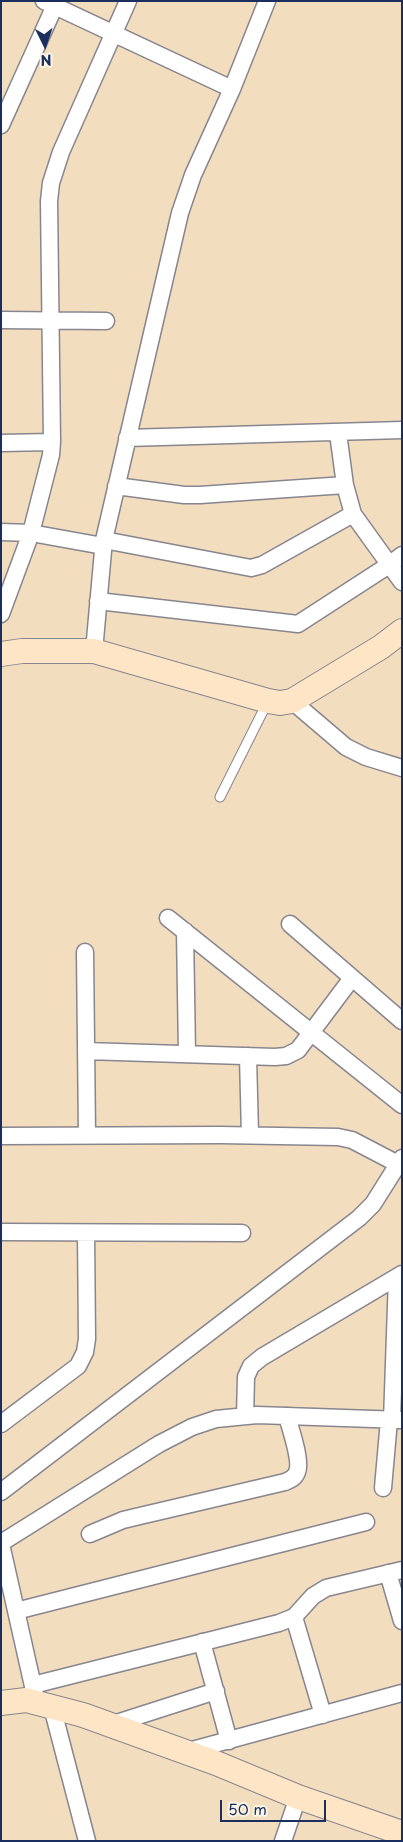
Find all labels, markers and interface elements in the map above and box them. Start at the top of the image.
north arrow [20,20,70,70]
text: N [40,50,52,71]
scale bar [223,1790,329,1822]
text: 50 m [228,1797,267,1820]

